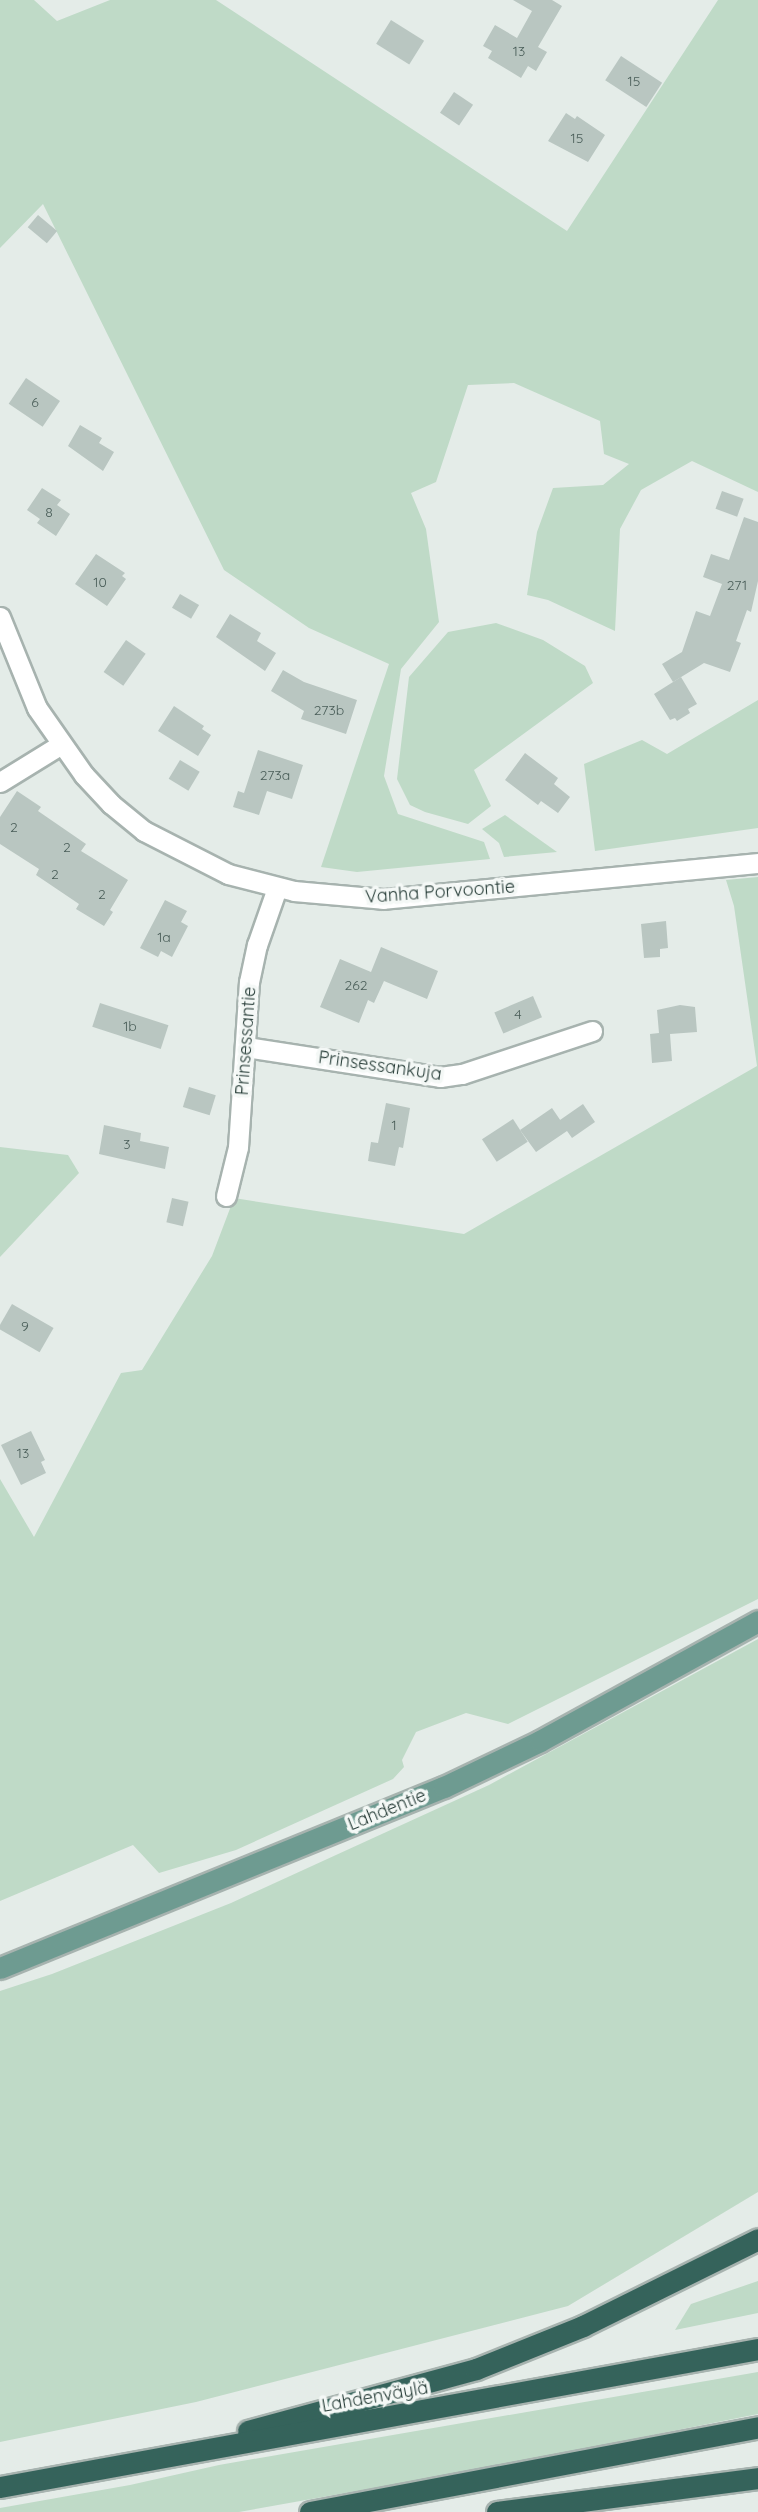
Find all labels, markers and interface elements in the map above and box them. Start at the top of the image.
house number: 13 [513,43,525,59]
house number: 15 [628,73,640,89]
house number: 15 [571,130,583,146]
house number: 6 [31,394,39,410]
house number: 8 [45,504,53,520]
house number: 10 [93,574,107,590]
house number: 271 [727,577,747,593]
house number: 273b [314,702,344,718]
house number: 273a [260,767,290,783]
house number: 2 [10,819,18,835]
house number: 2 [63,839,71,855]
house number: 2 [51,866,59,882]
street label: Vanha Porvoontie [364,876,516,908]
house number: 2 [98,886,106,902]
house number: 1a [157,929,171,945]
house number: 262 [344,977,368,993]
street label: Prinsessantie [231,986,261,1096]
house number: 4 [514,1006,522,1022]
house number: 1b [123,1018,137,1034]
street label: Prinsessankuja [317,1047,443,1085]
house number: 1 [391,1117,397,1133]
house number: 3 [123,1136,131,1152]
house number: 9 [21,1318,29,1334]
house number: 13 [17,1445,29,1461]
street label: Lahdentie [345,1785,429,1835]
street label: Lahdenväylä [320,2377,430,2417]

